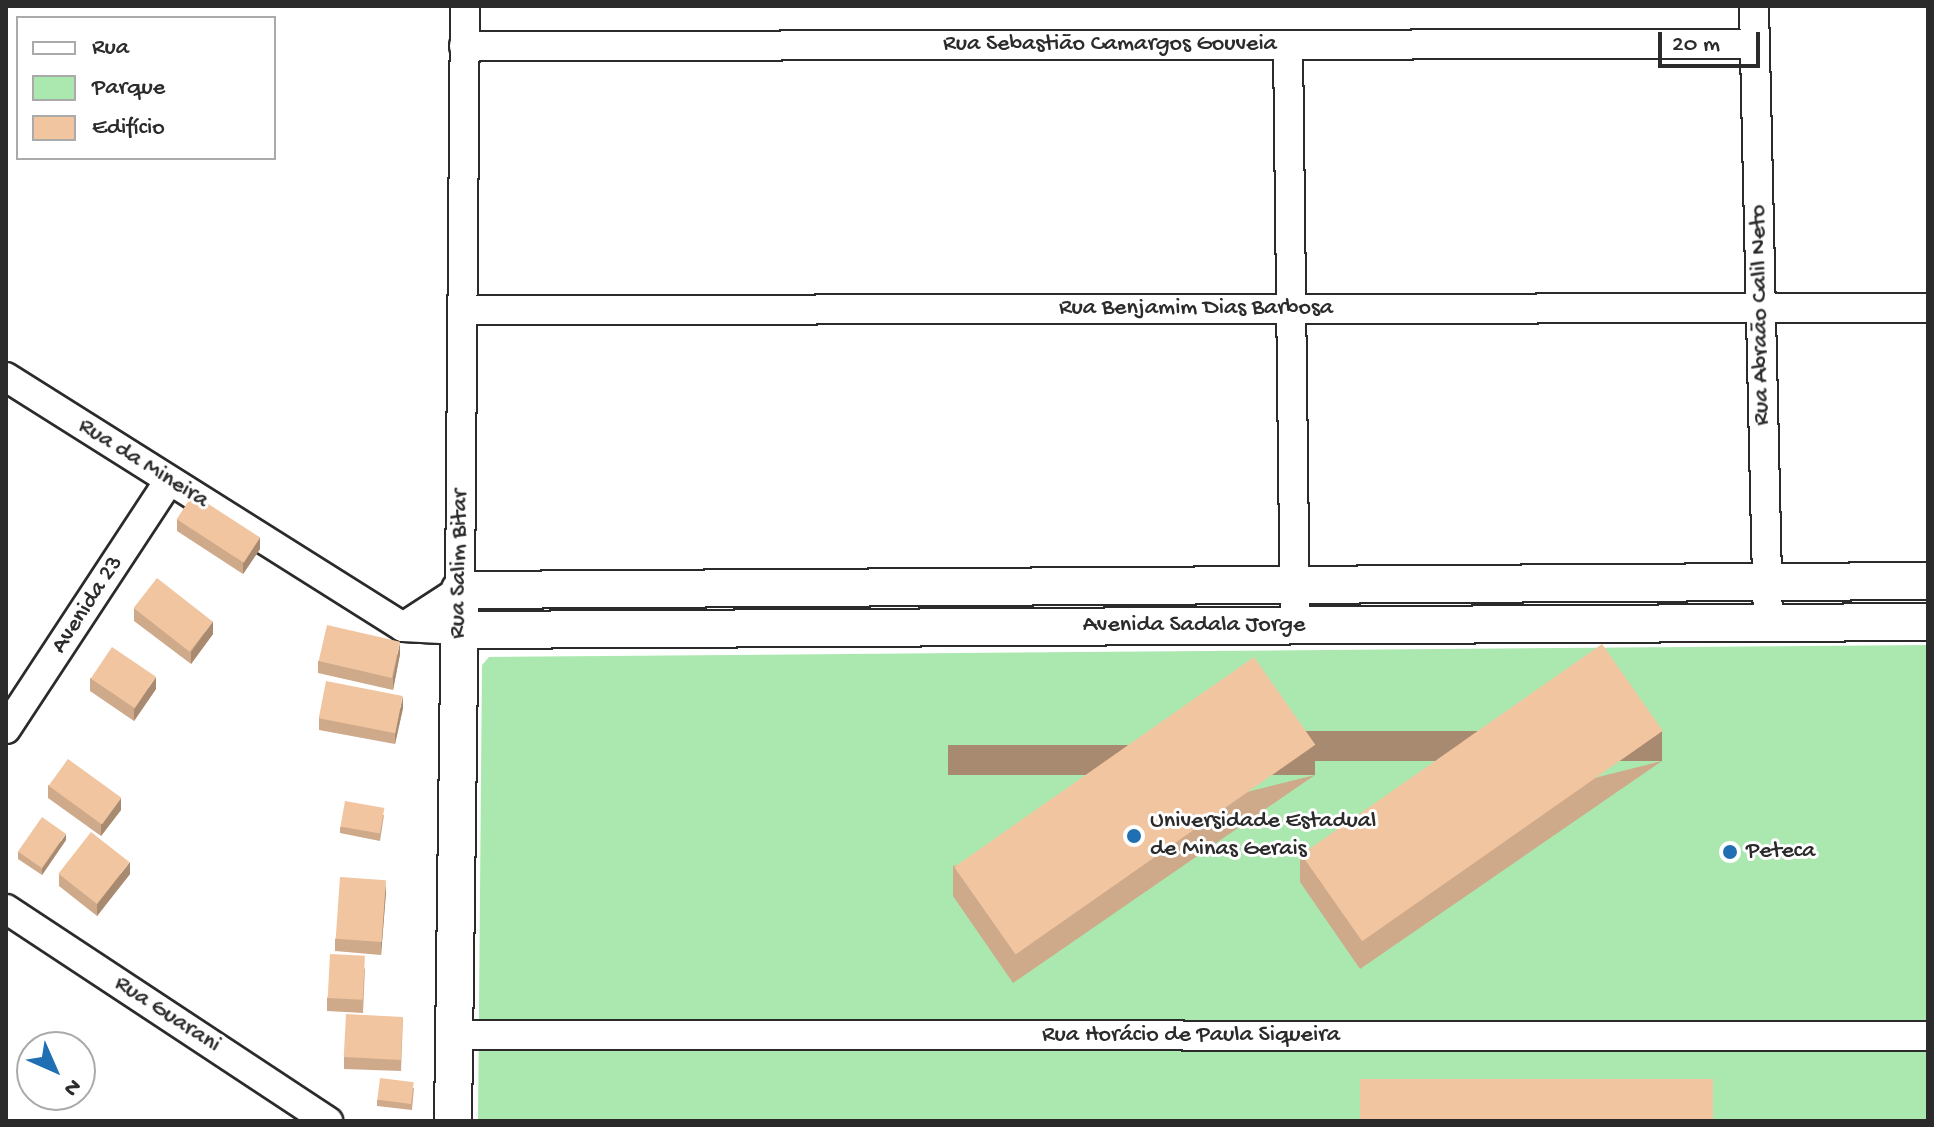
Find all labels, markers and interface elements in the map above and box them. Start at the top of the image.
legend [16,16,276,160]
scale bar [1662,16,1764,66]
street label: Rua Sebastião Camargos Gouveia [943,31,1277,59]
text: 20 m [1672,31,1720,60]
text: Rua [92,34,129,63]
text: Parque [92,74,165,103]
text: Edifício [92,114,165,143]
street label: Rua Abraão Calil Neto [1745,204,1777,426]
street label: Rua Benjamim Dias Barbosa [1059,295,1333,323]
street label: Rua da Mineira [72,412,214,516]
street label: Rua Salim Bitar [444,489,476,639]
street label: Avenida 23 [46,551,130,659]
street label: Avenida Sadala Jorge [1083,612,1305,640]
place label: Universidade Estadual de Minas Gerais [1150,808,1376,864]
marker: Universidade Estadual de Minas Gerais [1125,827,1143,845]
place label: Peteca [1746,838,1815,866]
marker: Peteca [1721,843,1739,861]
street label: Rua Guarani [108,970,226,1060]
street label: Rua Horácio de Paula Siqueira [1042,1022,1340,1050]
north arrow [16,1031,96,1111]
text: N [57,1072,86,1101]

